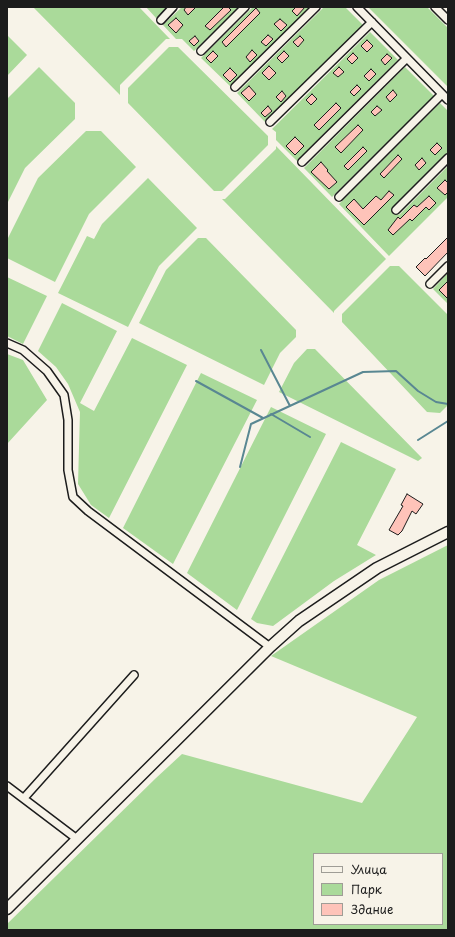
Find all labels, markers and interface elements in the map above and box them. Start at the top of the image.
legend [313,853,443,925]
text: Улица [351,860,387,878]
text: Парк [351,880,382,898]
text: Здание [351,900,393,918]

